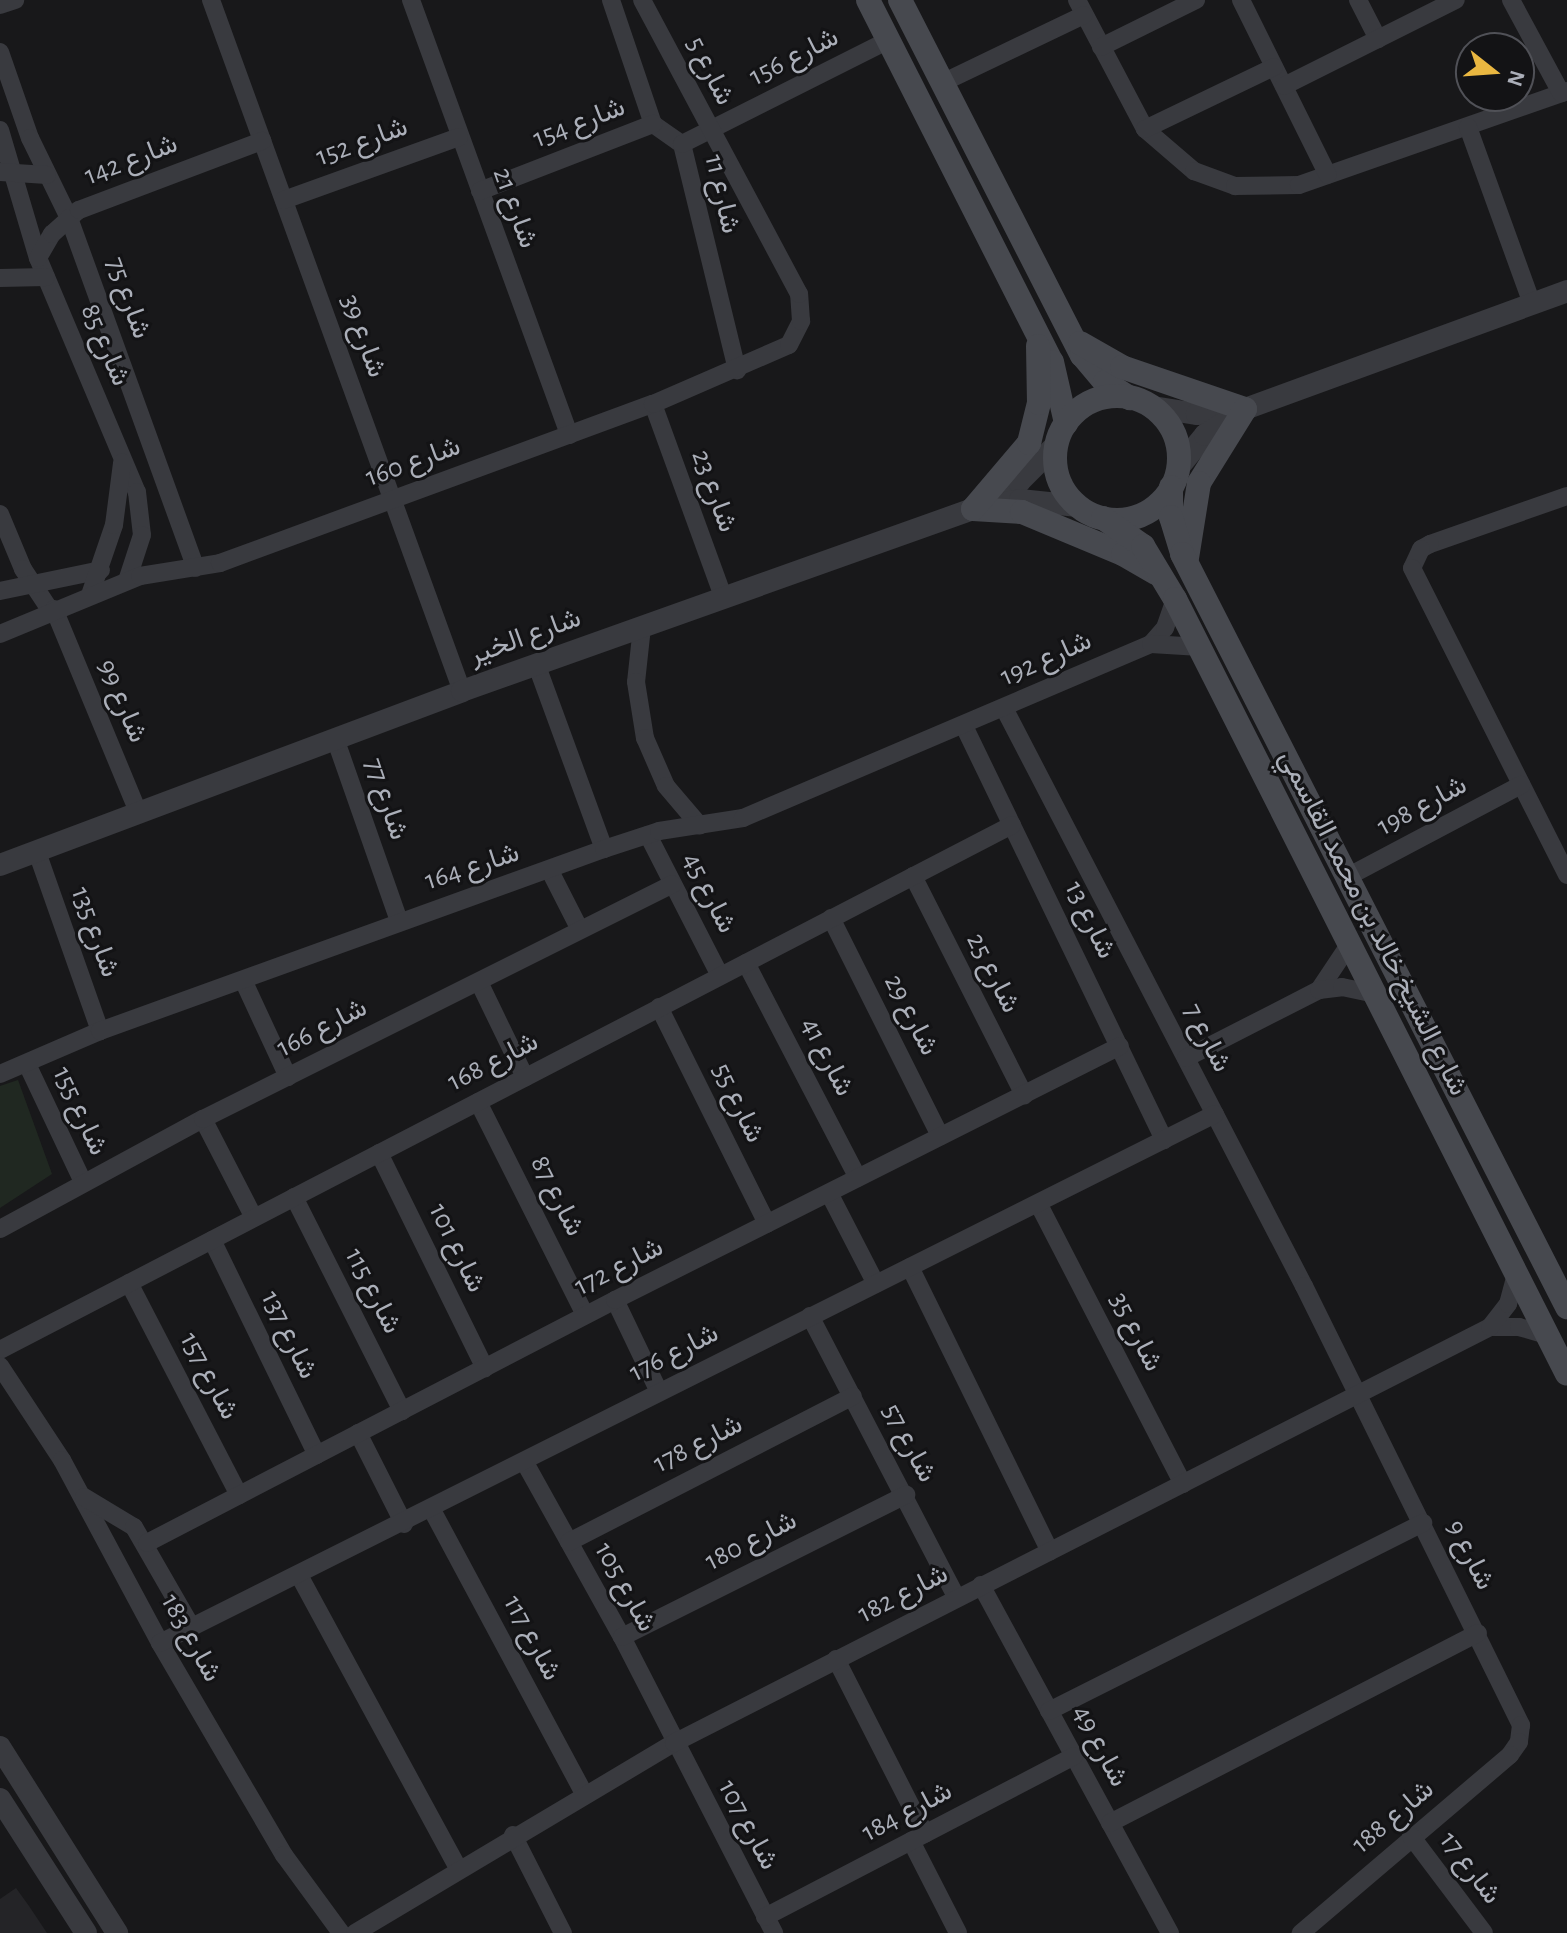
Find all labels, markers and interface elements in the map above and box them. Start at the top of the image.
street label: شارع 156 [744,20,844,94]
street label: شارع 5 [679,31,741,111]
north arrow [1455,32,1535,112]
text: N [1503,68,1529,89]
street label: شارع 154 [528,90,630,156]
street label: شارع 152 [312,110,412,174]
street label: شارع 142 [80,127,182,193]
street label: شارع 11 [697,151,747,237]
street label: شارع 21 [485,163,545,253]
street label: شارع 75 [98,253,158,343]
street label: شارع 39 [333,290,393,382]
street label: شارع 85 [73,299,137,391]
street label: شارع 160 [361,429,465,495]
street label: شارع 23 [684,445,744,537]
street label: شارع الخير [465,601,585,673]
street label: شارع 192 [995,624,1097,694]
street label: شارع 99 [89,654,155,748]
street label: شارع الشيخ خالد بن محمد القاسمي [1271,745,1475,1101]
street label: شارع 77 [356,754,416,844]
street label: شارع 198 [1371,768,1473,844]
street label: شارع 164 [421,836,523,898]
street label: شارع 45 [674,847,744,939]
street label: شارع 13 [1057,876,1123,964]
street label: شارع 135 [63,882,127,982]
street label: شارع 25 [959,927,1027,1019]
street label: شارع 29 [876,969,946,1061]
street label: شارع 166 [271,991,373,1065]
street label: شارع 7 [1176,998,1238,1078]
street label: شارع 41 [793,1012,861,1102]
street label: شارع 168 [442,1025,544,1099]
street label: شارع 55 [704,1058,772,1148]
street label: شارع 155 [45,1061,115,1161]
street label: شارع 87 [523,1150,591,1242]
street label: شارع 101 [421,1198,493,1298]
street label: شارع 172 [569,1230,669,1304]
street label: شارع 115 [337,1242,409,1340]
street label: شارع 137 [253,1285,325,1385]
street label: شارع 35 [1102,1287,1170,1377]
street label: شارع 176 [624,1316,724,1390]
street label: شارع 157 [172,1327,246,1425]
street label: شارع 57 [874,1398,944,1488]
street label: شارع 178 [648,1407,748,1481]
street label: شارع 180 [699,1504,803,1578]
street label: شارع 9 [1438,1514,1502,1596]
street label: شارع 105 [587,1536,663,1638]
street label: شارع 182 [852,1557,954,1631]
street label: شارع 183 [153,1588,229,1688]
street label: شارع 117 [496,1590,568,1686]
street label: شارع 49 [1065,1699,1135,1793]
street label: شارع 188 [1345,1773,1441,1861]
street label: شارع 107 [710,1774,786,1876]
street label: شارع 184 [856,1774,958,1850]
street label: شارع 17 [1432,1825,1508,1911]

